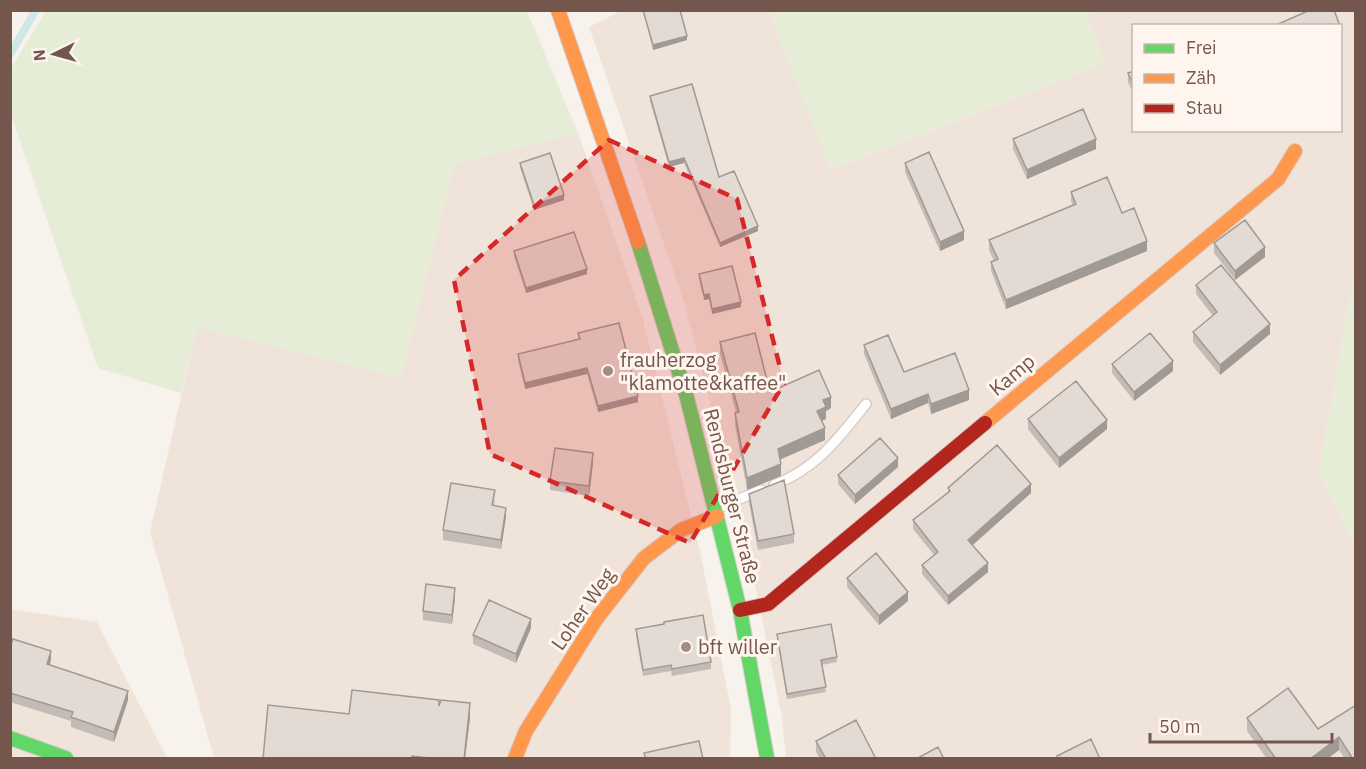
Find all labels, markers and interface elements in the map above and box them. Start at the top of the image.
north arrow [24,24,84,84]
legend [1132,24,1342,132]
text: Frei [1186,36,1217,59]
text: N [29,49,50,62]
text: Zäh [1186,66,1216,89]
text: Stau [1186,96,1223,119]
place label: frauherzog "klamotte&kaffee" [620,346,786,396]
street label: Kamp [983,348,1040,402]
marker: frauherzog "klamotte&kaffee" [601,364,615,378]
street label: Rendsburger Straße [698,405,767,586]
street label: Loher Weg [544,562,621,655]
place label: bft willer [698,633,777,660]
marker: bft willer [679,640,693,654]
scale bar [1150,706,1332,744]
text: 50 m [1159,715,1201,738]

